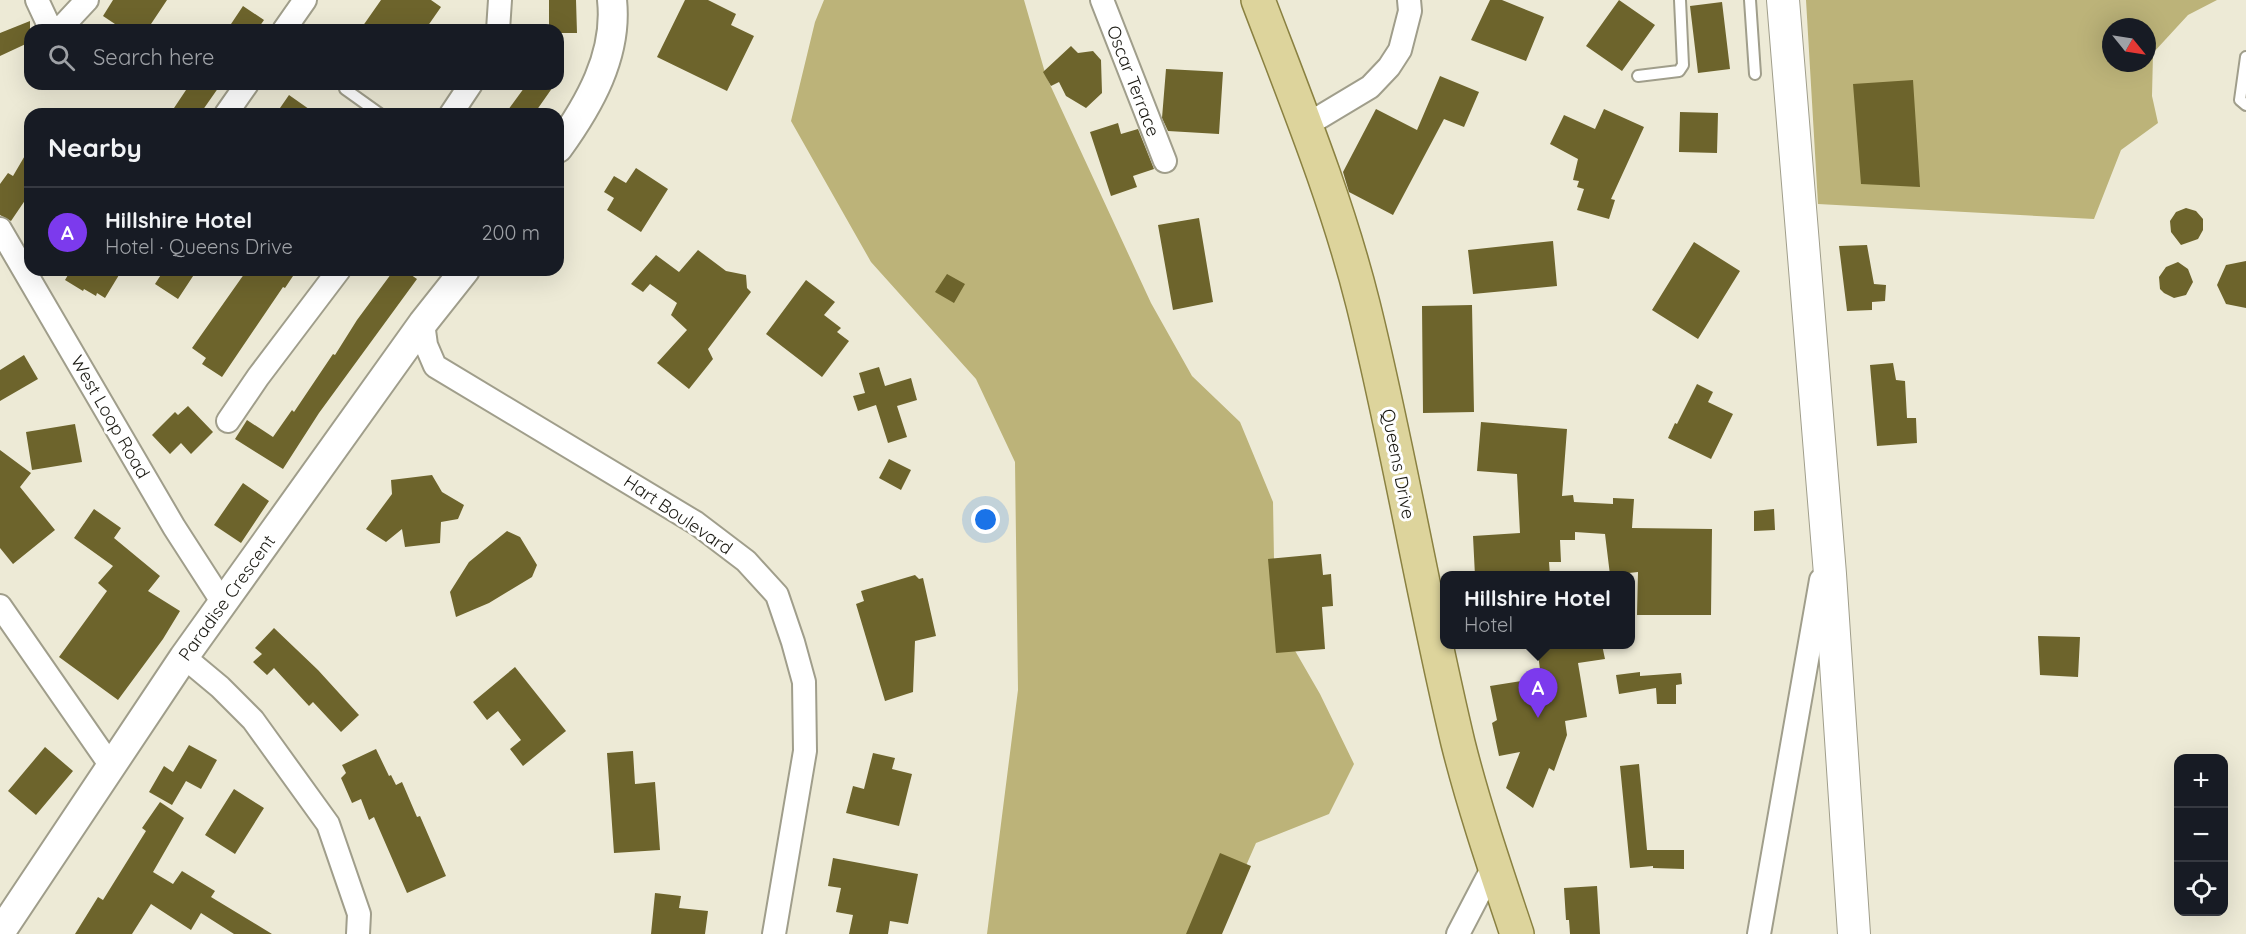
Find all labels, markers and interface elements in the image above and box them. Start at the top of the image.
north arrow [2102,18,2156,72]
street label: Oscar Terrace [1102,22,1165,140]
search box [24,24,564,90]
icon: search [45,41,78,74]
text: Search here [93,43,214,71]
text: Nearby [48,131,142,164]
text: Hillshire Hotel [105,206,252,234]
text: A [61,220,74,245]
text: 200 m [481,220,540,245]
text: Hotel · Queens Drive [105,234,293,259]
street label: West Loop Road [66,351,155,482]
street label: Queens Drive [1377,407,1420,521]
street label: Hart Boulevard [619,470,737,559]
your location [971,505,1000,534]
street label: Paradise Crescent [173,530,280,665]
popup [1440,571,1635,649]
text: Hillshire Hotel [1464,584,1611,612]
text: Hotel [1464,612,1513,637]
pin: A [1518,668,1558,718]
map controls [2174,754,2228,916]
button: + [2174,754,2228,808]
button: − [2174,808,2228,862]
button: locate [2174,862,2228,916]

